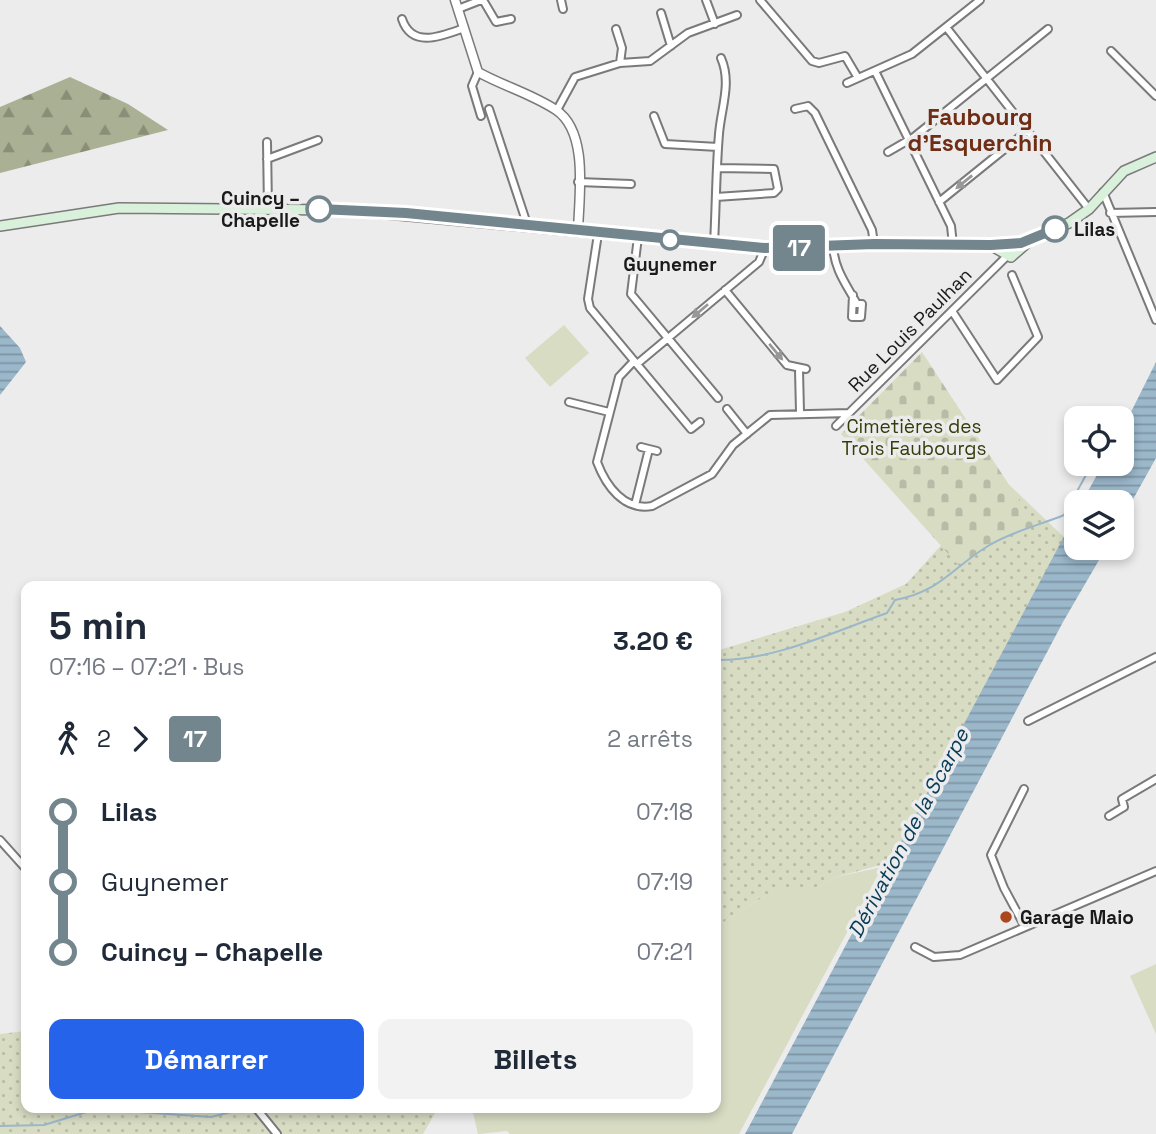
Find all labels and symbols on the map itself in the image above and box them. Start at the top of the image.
district label: Faubourg d'Esquerchin [908,102,1052,158]
one-way arrow [955,174,973,189]
place label: Cuincy – Chapelle [221,186,300,233]
marker: Cuincy – Chapelle [306,196,332,222]
marker: Lilas [1042,216,1068,242]
place label: Lilas [1074,217,1115,242]
line badge: 17 [768,225,830,271]
marker: Guynemer [660,230,680,250]
place label: Guynemer [623,252,717,277]
street label: Rue Louis Paulhan [843,263,977,397]
one-way arrow [691,303,709,319]
one-way arrow [768,343,783,360]
park label: Cimetières des Trois Faubourgs [842,414,986,461]
water label: Dérivation de la Scarpe [841,722,975,942]
place label: Garage Maio [1020,905,1134,930]
marker: Garage Maio [998,909,1014,925]

